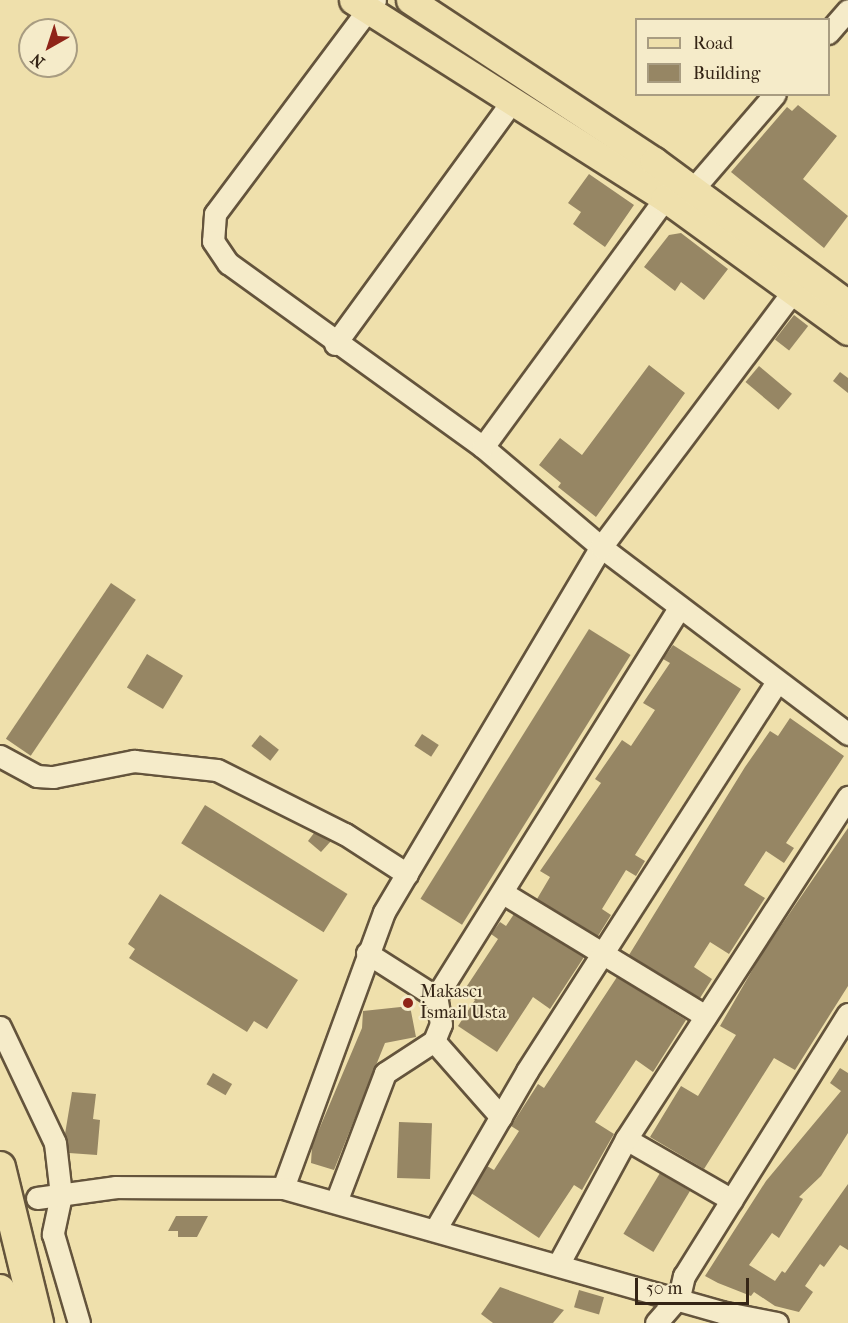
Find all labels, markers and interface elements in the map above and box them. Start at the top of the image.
north arrow [18,18,78,78]
legend [635,18,830,96]
text: Road [693,33,733,54]
text: N [27,50,48,72]
text: Building [693,63,760,84]
place label: Makascı İsmail Usta [420,982,507,1024]
marker: Makascı İsmail Usta [401,996,415,1010]
scale bar [638,1266,752,1304]
text: 50 m [646,1278,682,1299]

